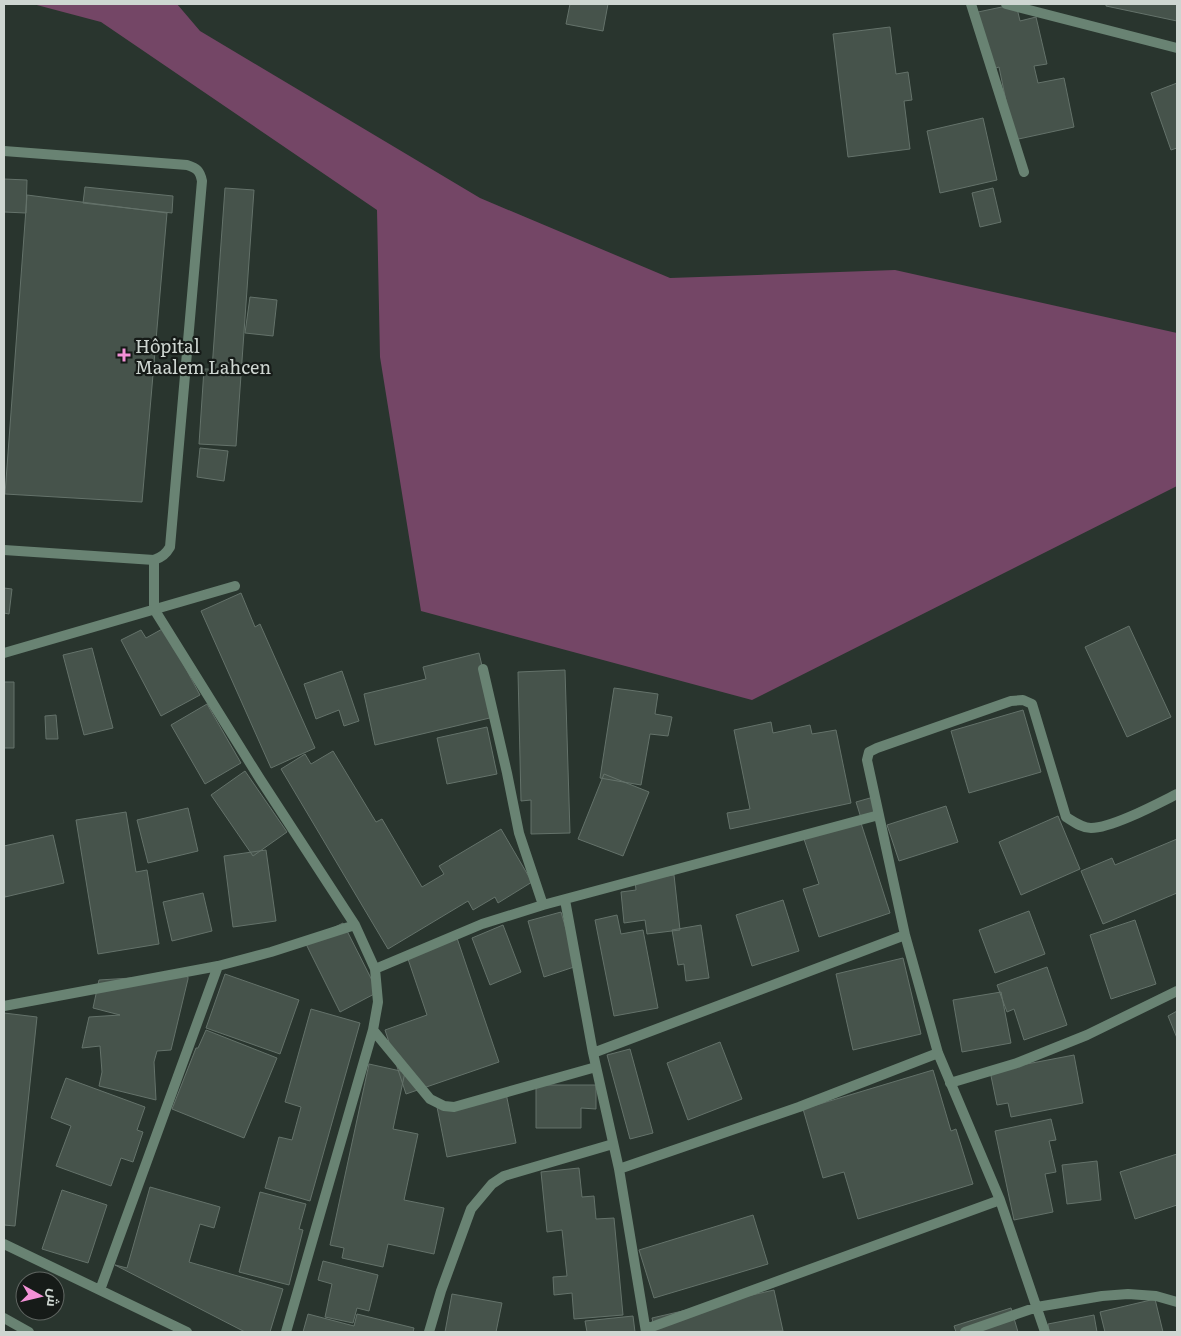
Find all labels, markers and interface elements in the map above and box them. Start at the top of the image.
place label: Hôpital Maalem Lahcen [135,332,271,380]
marker: Hôpital Maalem Lahcen [117,348,131,362]
north arrow [15,1271,65,1321]
text: ش [43,1288,65,1308]

